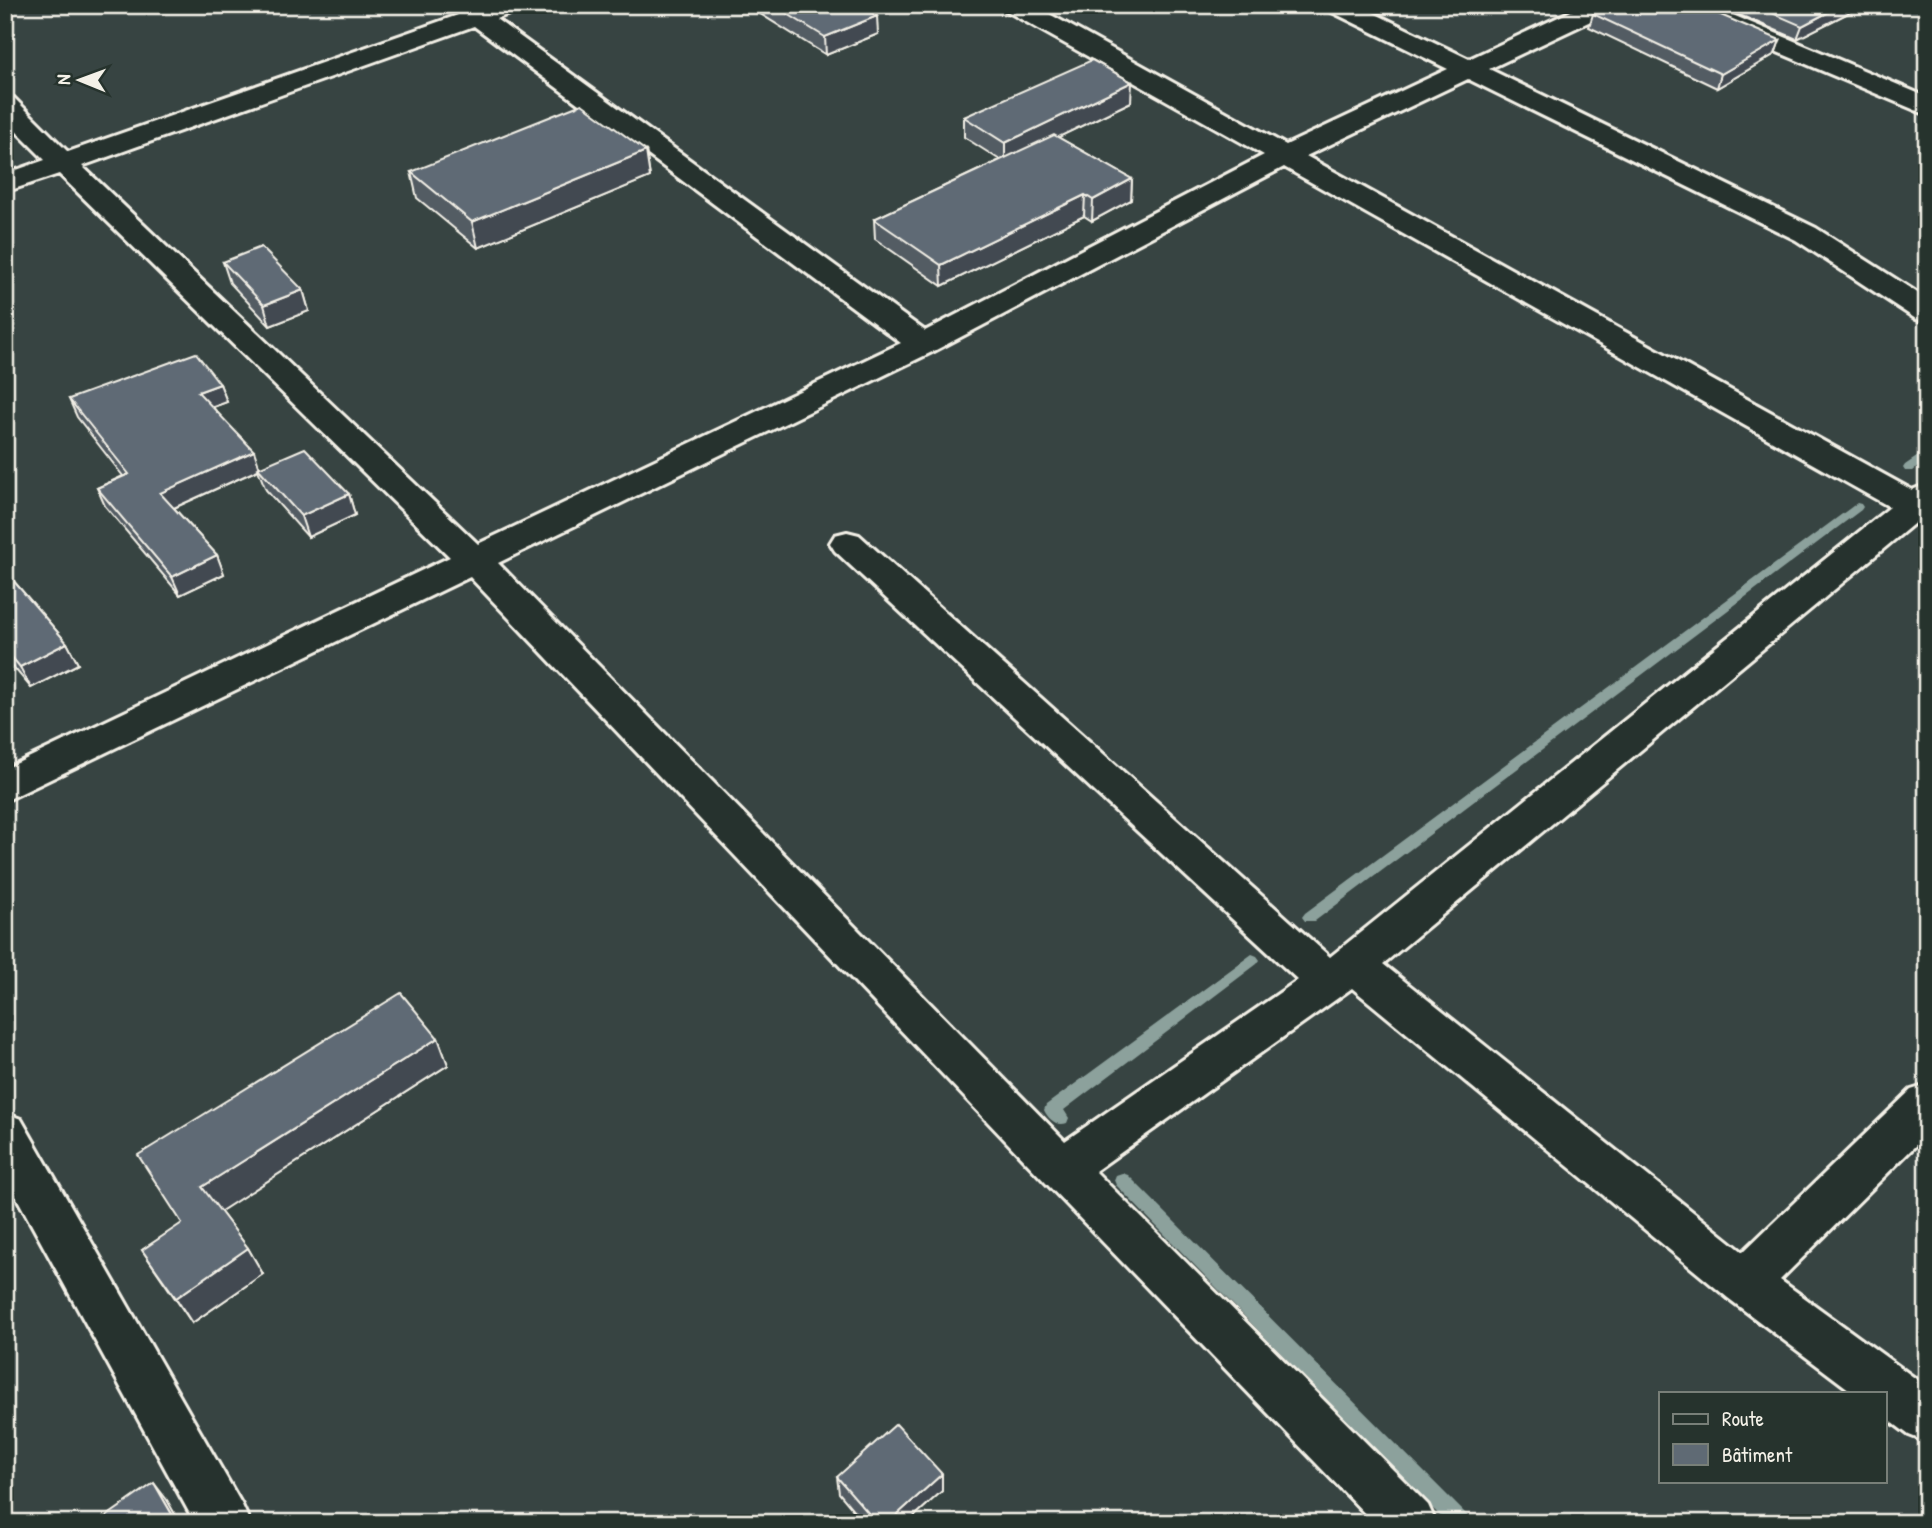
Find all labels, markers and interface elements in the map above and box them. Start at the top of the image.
north arrow [46,46,116,116]
text: N [50,74,76,85]
legend [1659,1392,1886,1482]
text: Route [1722,1404,1764,1433]
text: Bâtiment [1722,1440,1793,1469]

